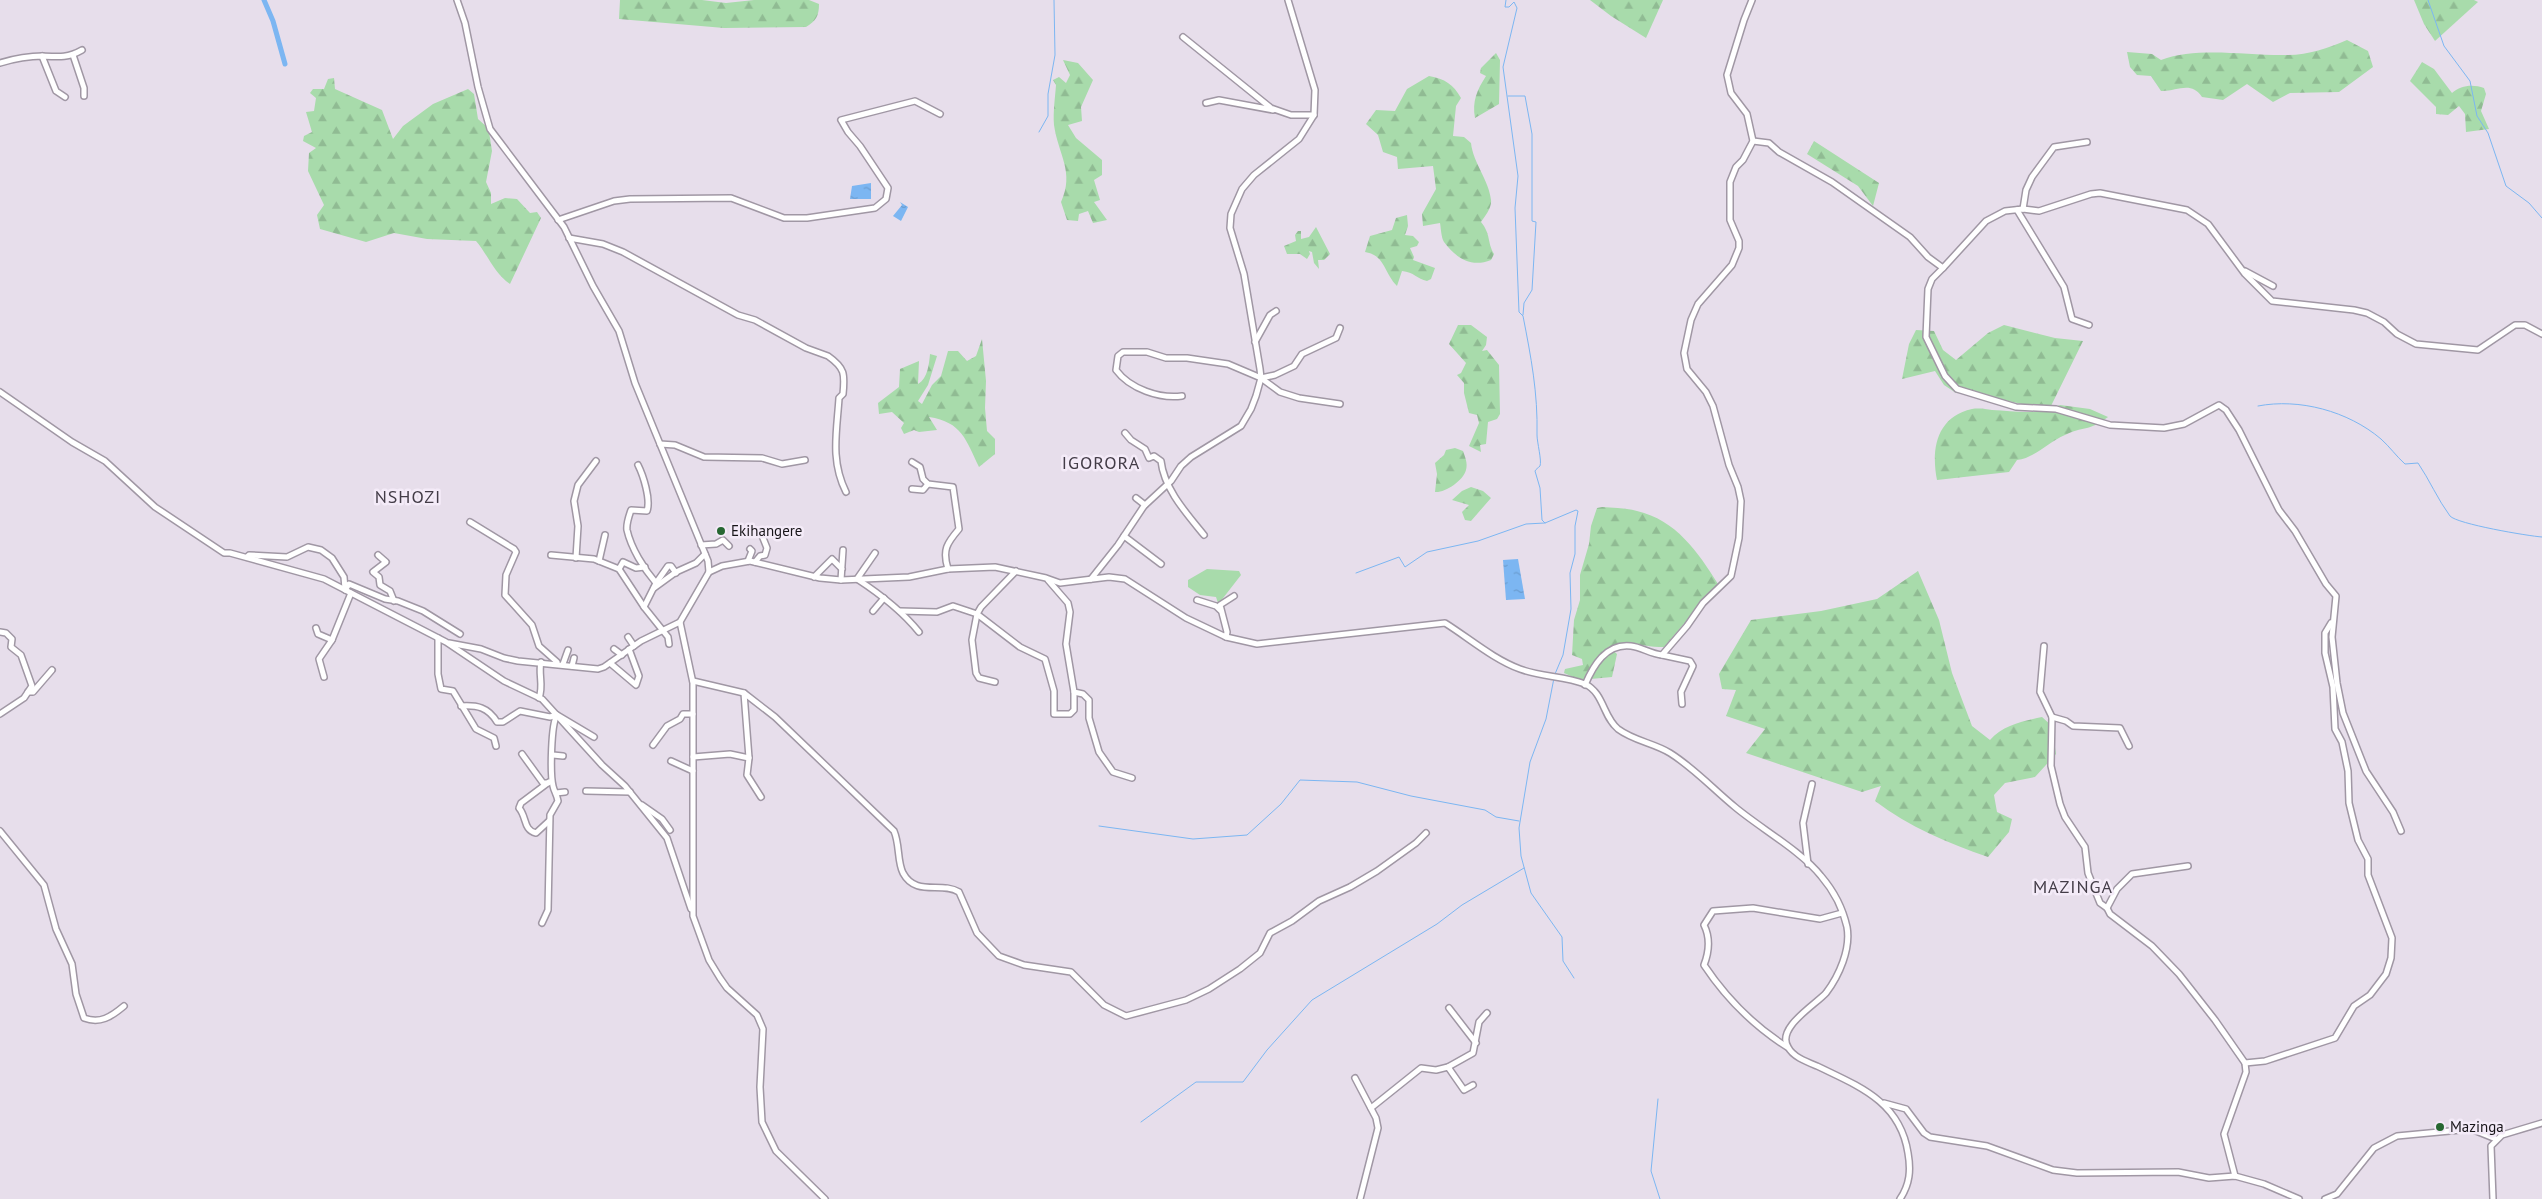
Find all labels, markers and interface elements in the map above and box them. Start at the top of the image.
district label: IGORORA [1062,451,1140,474]
district label: NSHOZI [375,485,441,508]
place label: Ekihangere [731,521,803,540]
marker: Ekihangere [715,525,727,537]
district label: MAZINGA [2033,875,2113,898]
place label: Mazinga [2450,1117,2504,1136]
marker: Mazinga [2434,1121,2446,1133]

